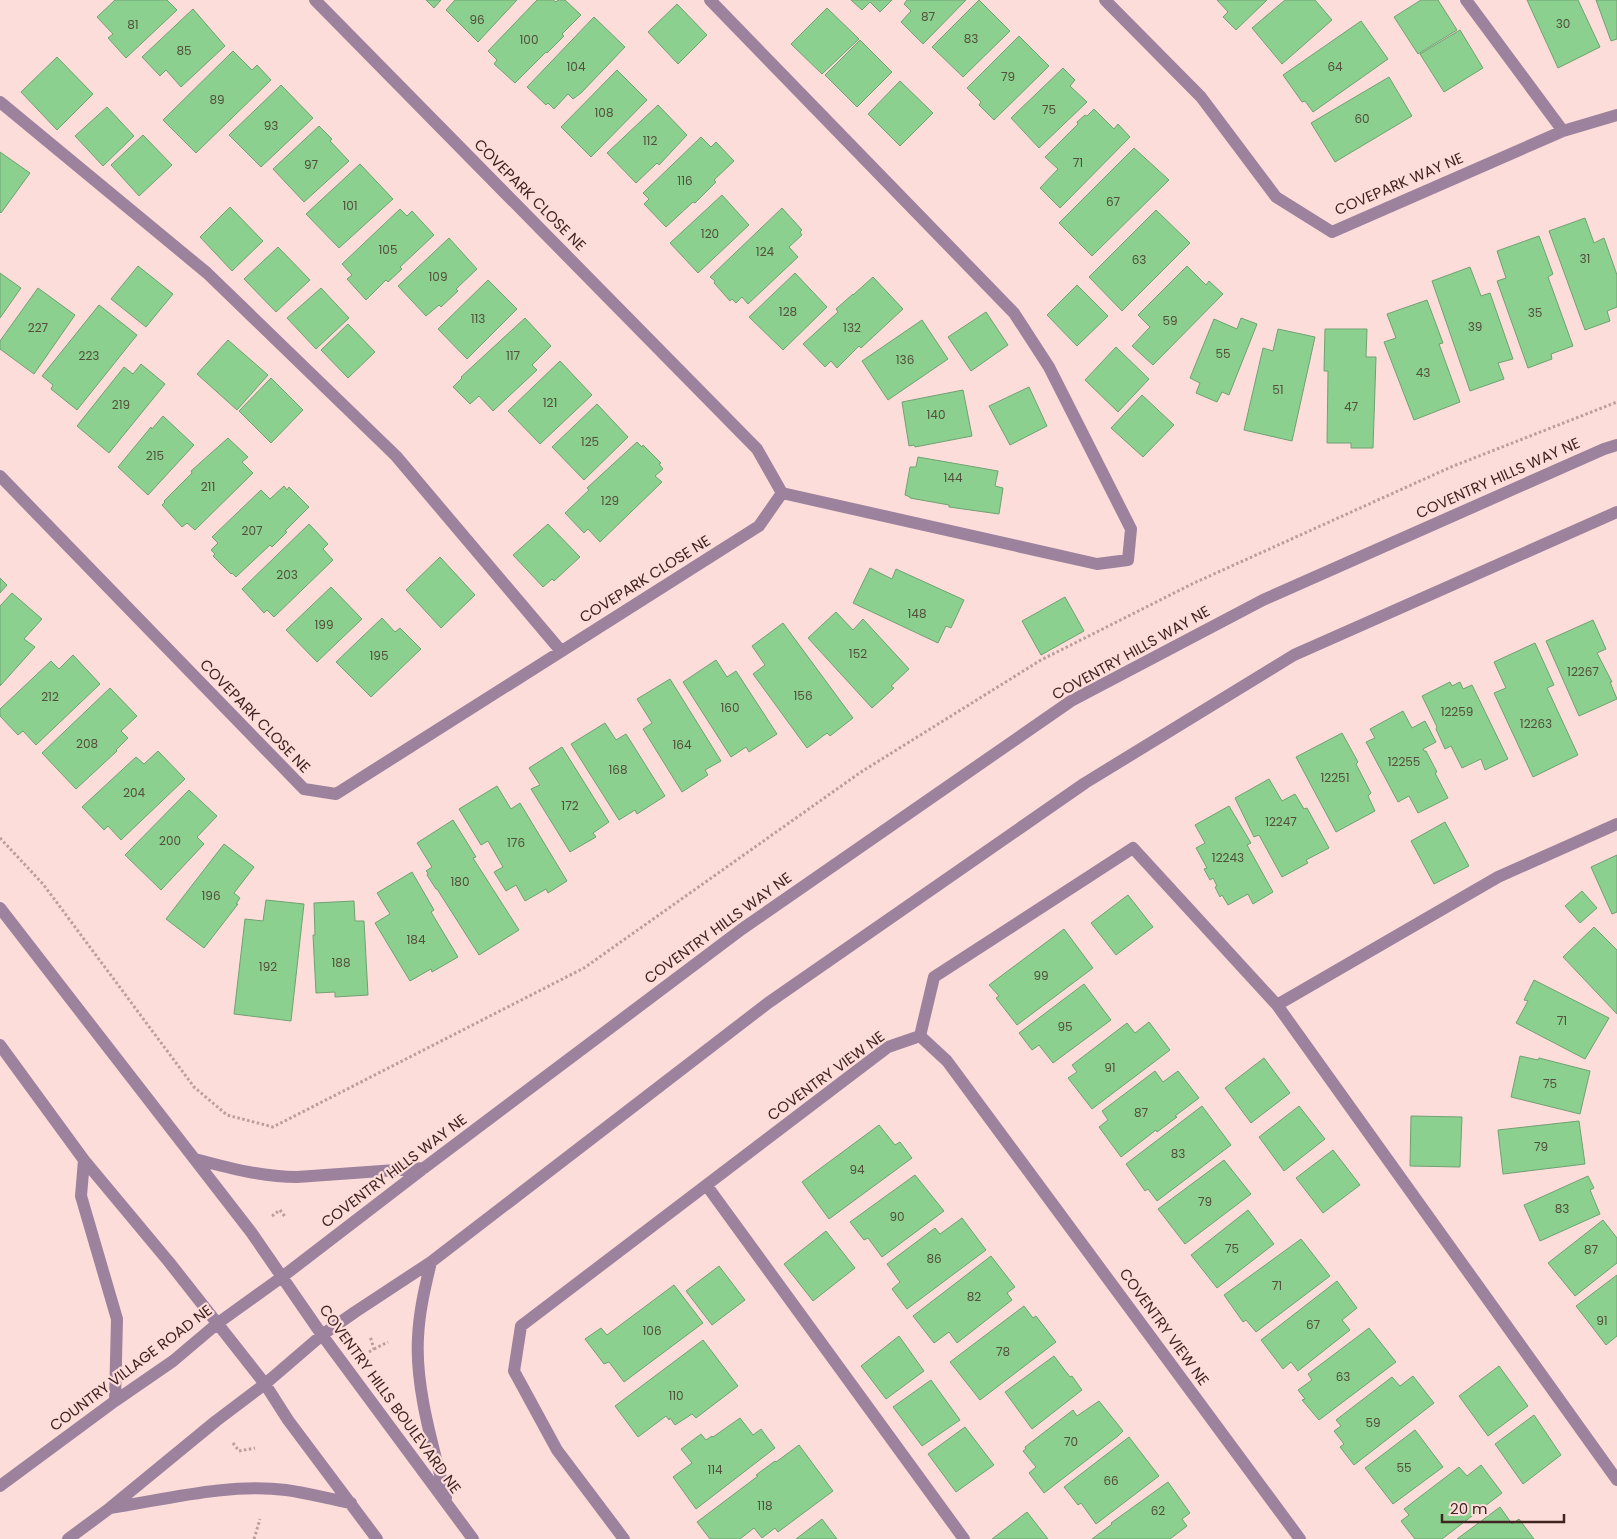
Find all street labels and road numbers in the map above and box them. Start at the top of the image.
street label: COVEPARK CLOSE NE [470,134,591,255]
street label: COVEPARK WAY NE [1331,147,1466,220]
street label: COVENTRY HILLS WAY NE [1413,432,1583,523]
street label: COVEPARK CLOSE NE [575,530,714,627]
street label: COVENTRY HILLS WAY NE [1048,600,1213,705]
street label: COVEPARK CLOSE NE [195,654,315,777]
street label: COVENTRY HILLS WAY NE [640,867,796,988]
street label: COVENTRY VIEW NE [763,1026,889,1125]
street label: COVENTRY HILLS WAY NE [317,1109,471,1232]
street label: COVENTRY VIEW NE [1115,1264,1214,1390]
street label: COUNTRY VILLAGE ROAD NE [45,1300,216,1436]
street label: COVENTRY HILLS BOULEVARD NE [315,1300,466,1498]

